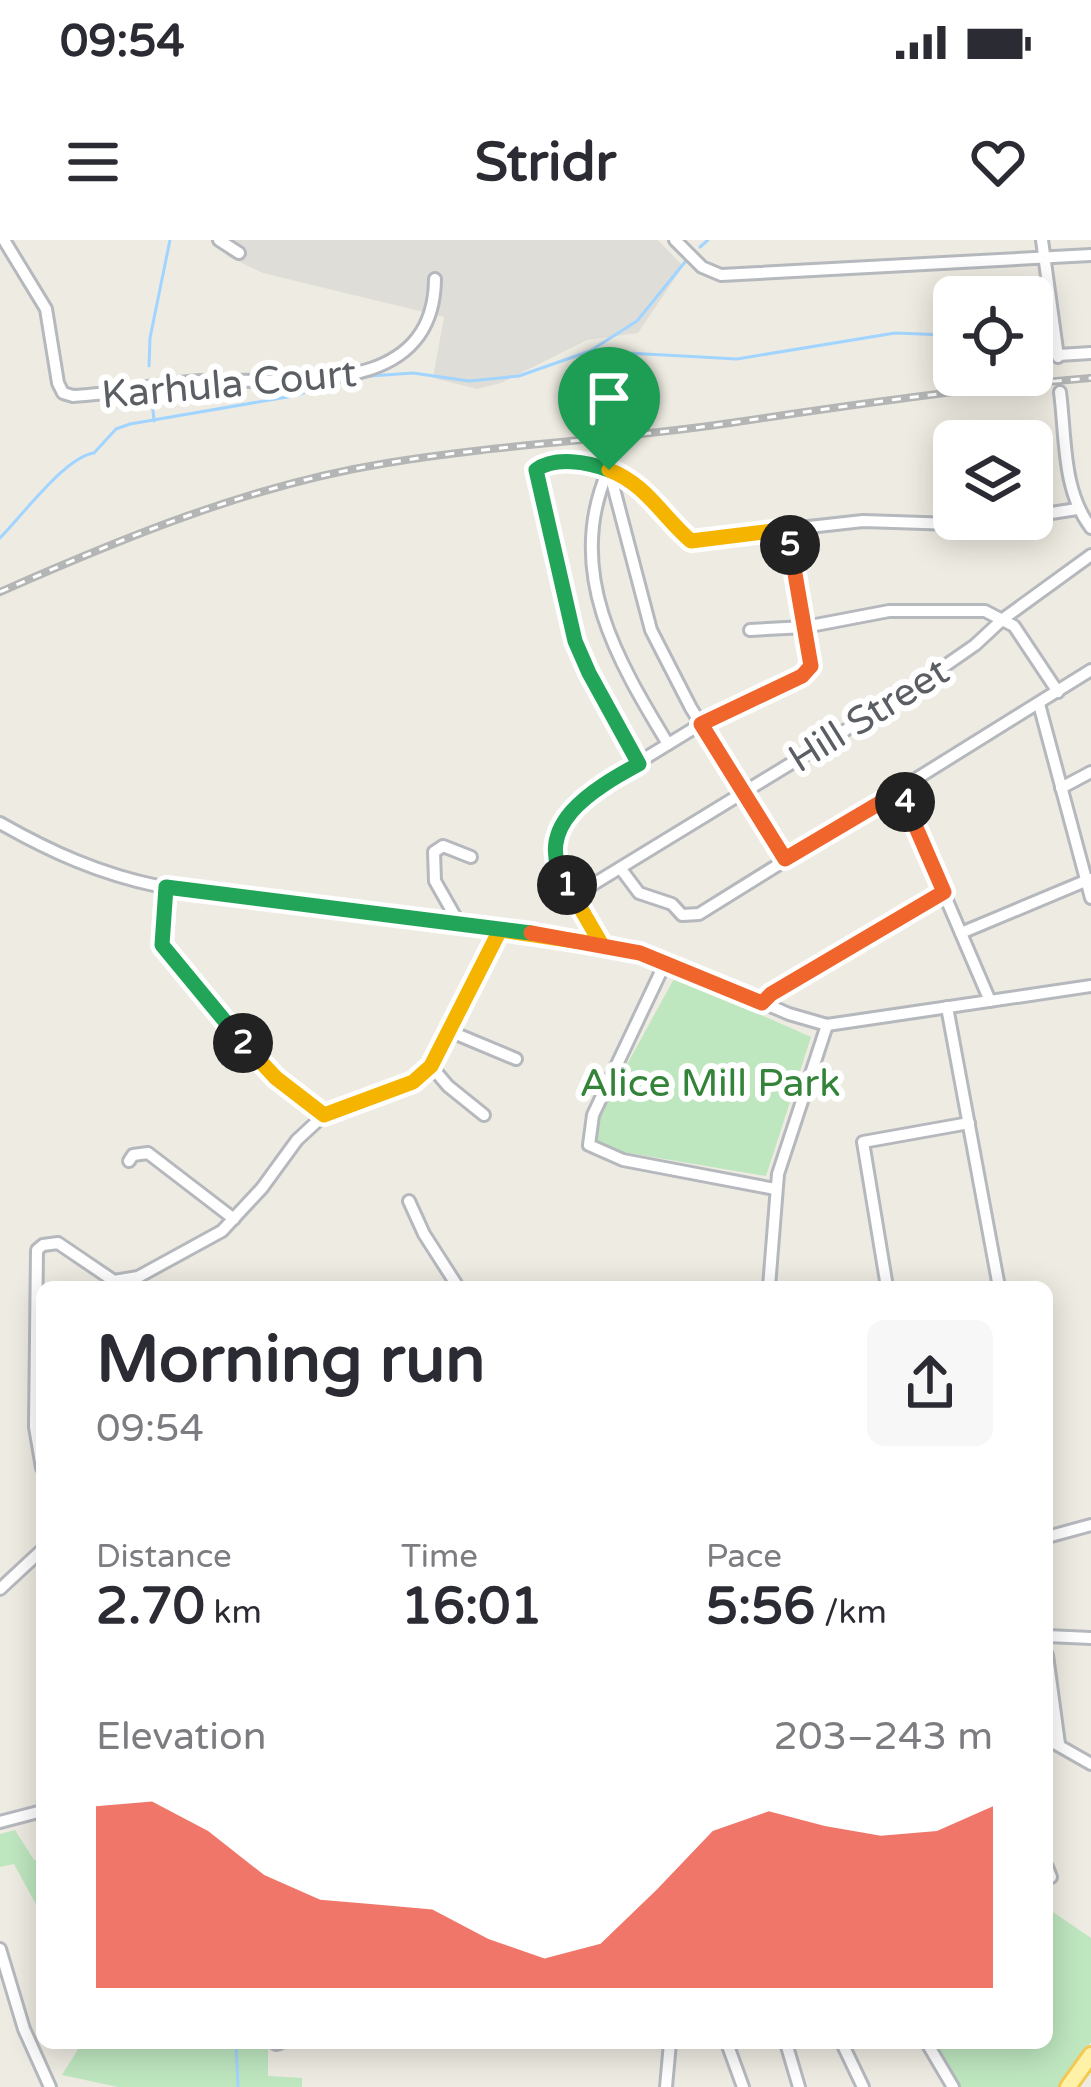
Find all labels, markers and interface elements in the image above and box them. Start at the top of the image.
text: 09:54 [60,15,185,69]
icon: menu [60,129,126,195]
icon: heart [965,129,1031,195]
text: Stridr [475,130,616,195]
map controls [933,276,1053,540]
button: locate [933,276,1053,396]
pin [558,347,660,470]
street label: Karhula Court [100,350,359,419]
icon: arrive [576,365,642,431]
button: layers [933,420,1053,540]
pin: 5 [760,515,820,575]
text: 5 [780,525,800,564]
street label: Hill Street [780,648,958,783]
pin: 4 [875,772,935,832]
text: 4 [895,782,915,821]
pin: 1 [537,855,597,915]
text: 1 [557,865,577,904]
pin: 2 [213,1013,273,1073]
text: 2 [233,1023,253,1062]
park label: Alice Mill Park [580,1060,841,1107]
text: Morning run [96,1320,486,1400]
button: share [867,1320,993,1446]
text: 09:54 [96,1405,204,1452]
text: Distance [96,1537,232,1576]
text: Time [401,1537,478,1576]
text: Pace [706,1537,782,1576]
text: 2.70 [96,1576,205,1638]
text: 16:01 [401,1576,542,1638]
text: 5:56 [706,1576,815,1638]
text: km [205,1593,262,1632]
text: /km [815,1593,887,1632]
text: Elevation [96,1713,266,1760]
text: 203–243 m [773,1713,993,1760]

